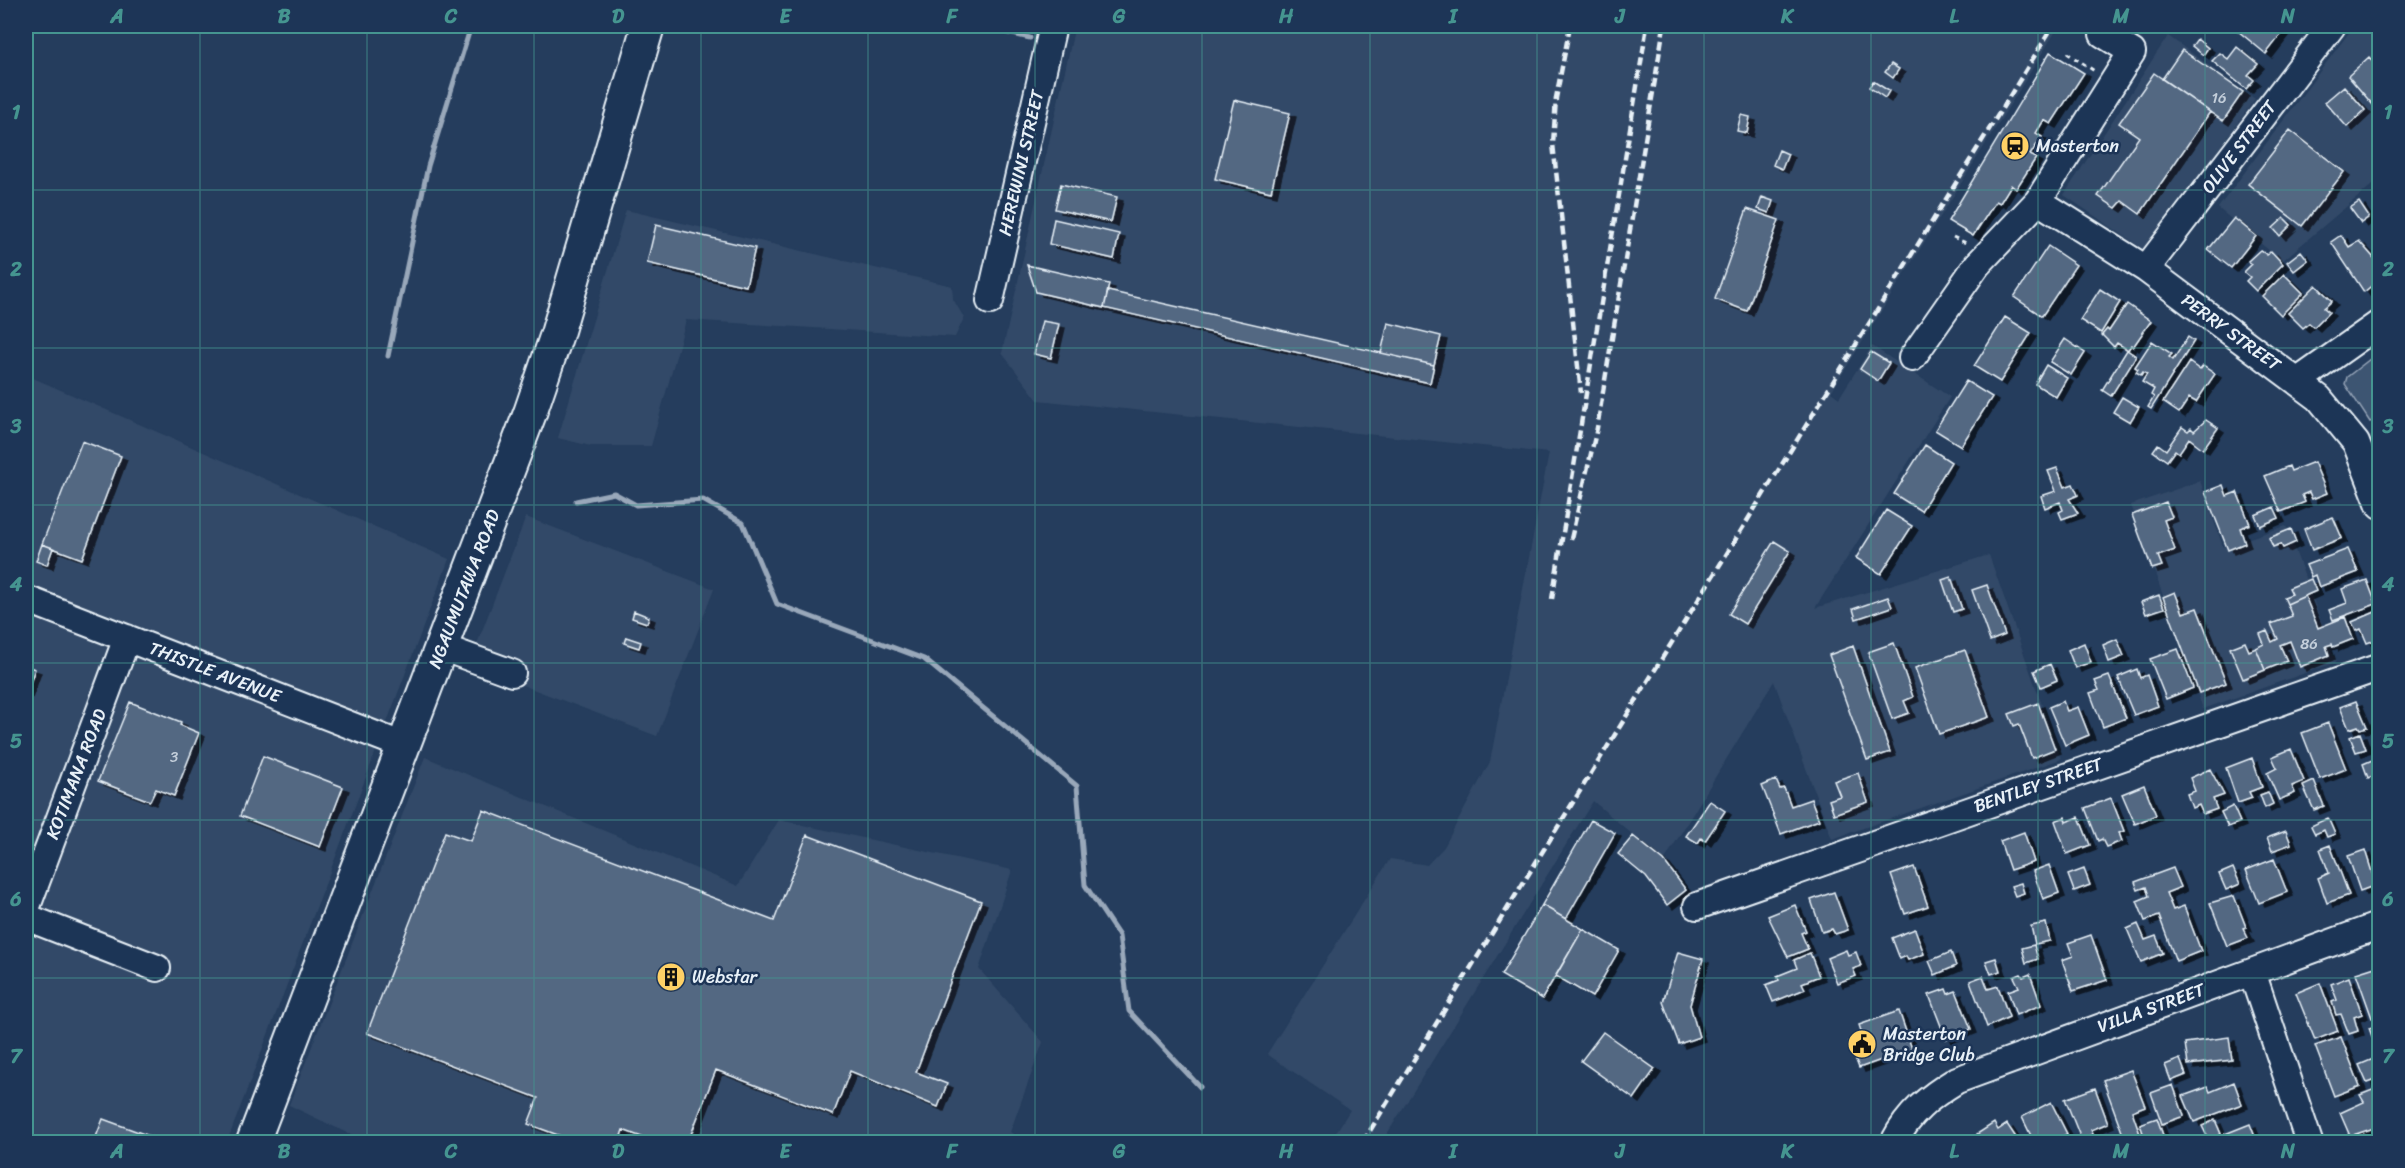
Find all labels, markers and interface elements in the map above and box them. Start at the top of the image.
text: A [109,0,124,34]
text: B [278,0,291,34]
text: C [444,0,458,34]
text: D [612,0,625,34]
text: E [779,0,792,34]
text: F [946,0,959,34]
text: G [1112,0,1126,34]
text: H [1278,0,1294,34]
text: I [1448,0,1459,34]
text: J [1614,0,1626,34]
text: K [1780,0,1795,34]
text: L [1949,0,1959,34]
text: M [2112,0,2130,34]
text: N [2280,0,2296,34]
house number: 16 [2212,85,2226,111]
street label: HEREWINI STREET [989,86,1054,239]
street label: OLIVE STREET [2193,92,2286,201]
text: 1 [12,95,21,130]
text: 1 [2384,95,2393,130]
station icon: Masterton [1999,130,2031,162]
place label: Masterton [2036,130,2119,162]
text: 2 [9,252,22,287]
text: 2 [2381,252,2394,287]
street label: PERRY STREET [2174,285,2289,380]
text: 3 [10,409,22,444]
text: 3 [2382,409,2394,444]
street label: NGAUMUTAWA ROAD [419,504,509,673]
text: 4 [9,567,23,602]
text: 4 [2381,567,2395,602]
house number: 86 [2300,631,2318,657]
street label: THISTLE AVENUE [144,632,287,712]
street label: KOTIMANA ROAD [36,704,116,844]
text: 5 [10,724,22,759]
text: 5 [2382,724,2394,759]
house number: 3 [170,744,178,770]
street label: BENTLEY STREET [1969,748,2108,822]
text: 6 [9,882,22,917]
text: 6 [2381,882,2394,917]
building icon: Webstar [655,961,687,993]
place label: Webstar [692,961,759,993]
street label: VILLA STREET [2093,973,2210,1042]
place label: Masterton Bridge Club [1883,1018,1975,1071]
public building icon: Masterton Bridge Club [1846,1028,1878,1060]
text: 7 [10,1039,23,1074]
text: 7 [2382,1039,2395,1074]
text: A [109,1134,124,1168]
text: B [278,1134,291,1168]
text: C [444,1134,458,1168]
text: D [612,1134,625,1168]
text: E [779,1134,792,1168]
text: F [946,1134,959,1168]
text: G [1112,1134,1126,1168]
text: H [1278,1134,1294,1168]
text: I [1448,1134,1459,1168]
text: J [1614,1134,1626,1168]
text: K [1780,1134,1795,1168]
text: L [1949,1134,1959,1168]
text: M [2112,1134,2130,1168]
text: N [2280,1134,2296,1168]

